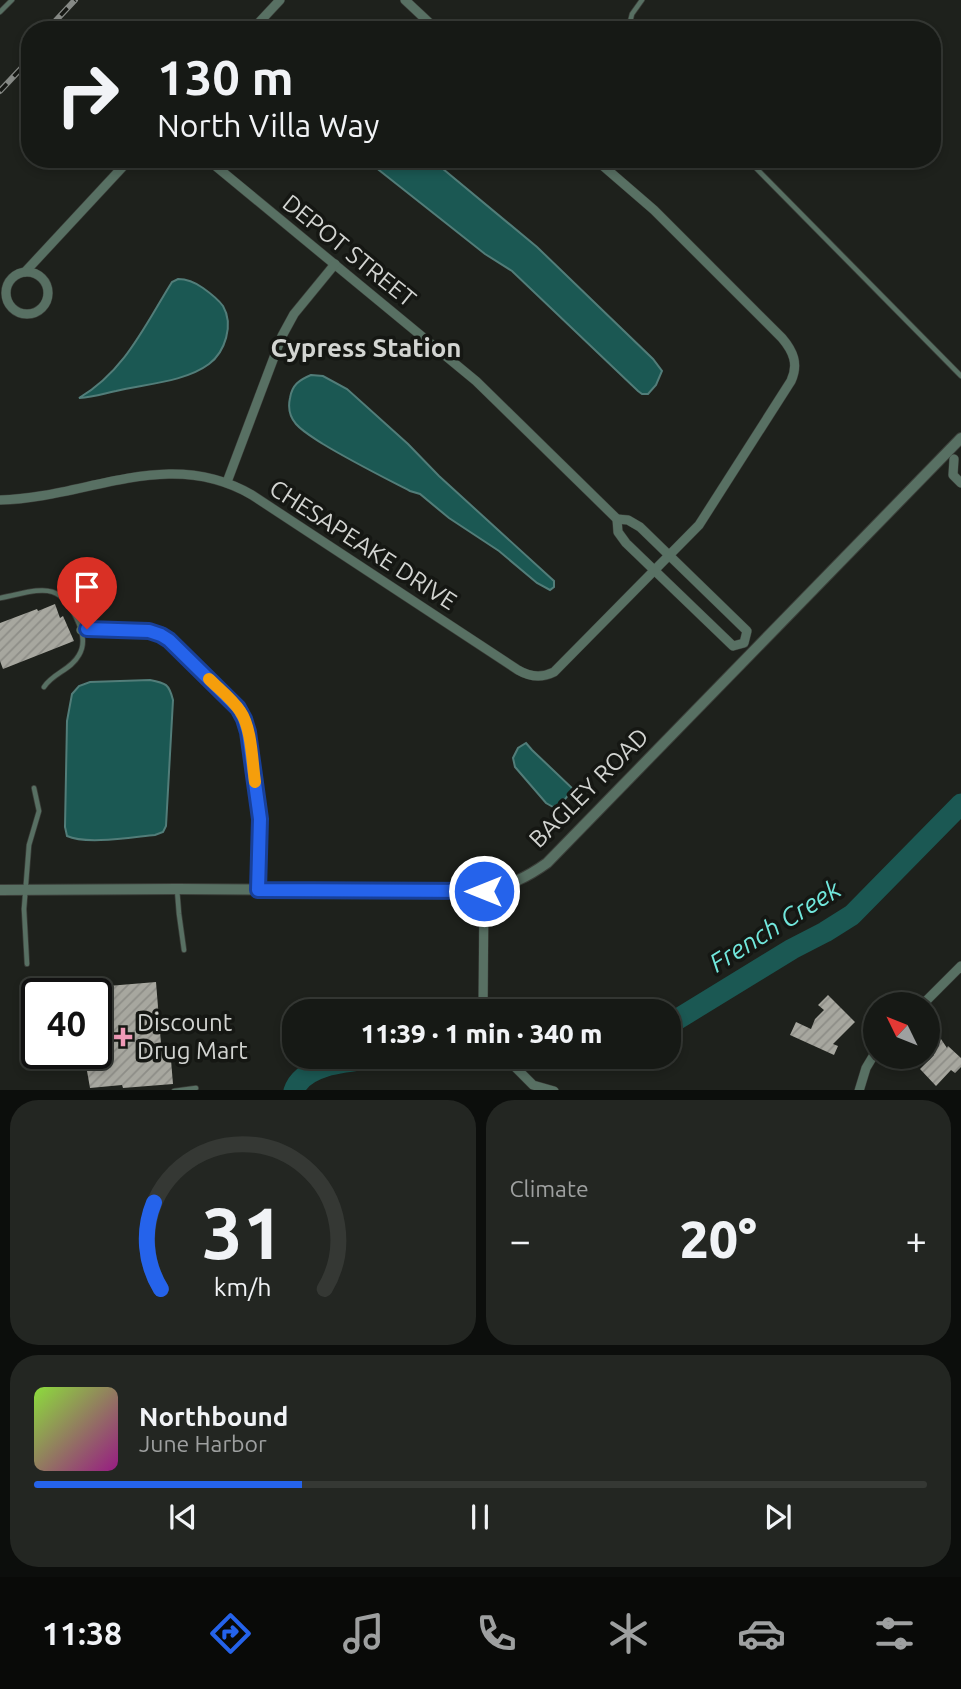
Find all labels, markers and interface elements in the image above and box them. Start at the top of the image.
icon: right [42,49,133,140]
text: 130 m [157,49,294,104]
text: North Villa Way [157,107,379,143]
street label: DEPOT STREET [278,189,421,312]
district label: Cypress Station [270,333,462,362]
street label: CHESAPEAKE DRIVE [265,474,462,615]
pin [57,557,117,629]
icon: arrive [68,568,106,606]
street label: BAGLEY ROAD [523,722,654,853]
position arrow [447,854,521,928]
water label: French Creek [704,873,846,977]
speed limit sign: 40 [21,978,112,1069]
north arrow [863,992,940,1069]
map controls [863,992,940,1069]
place label: Discount Drug Mart [137,1009,248,1064]
text: 11:39 · 1 min · 340 m [361,1019,602,1048]
marker: Discount Drug Mart [115,1029,131,1045]
text: Climate [510,1176,589,1201]
text: 31 [202,1191,284,1273]
text: 20° [679,1210,757,1268]
text: − [510,1219,531,1261]
text: + [906,1219,927,1261]
text: km/h [214,1272,272,1300]
text: Northbound [139,1402,288,1431]
text: June Harbor [139,1431,267,1456]
icon: previous [164,1498,202,1536]
icon: pause [461,1498,499,1536]
icon: next [759,1498,797,1536]
icon: directions [206,1609,255,1658]
icon: music [339,1609,388,1658]
icon: phone [472,1609,521,1658]
icon: climate [604,1609,653,1658]
icon: car [737,1609,786,1658]
icon: filters [870,1609,919,1658]
text: 11:38 [42,1615,122,1651]

